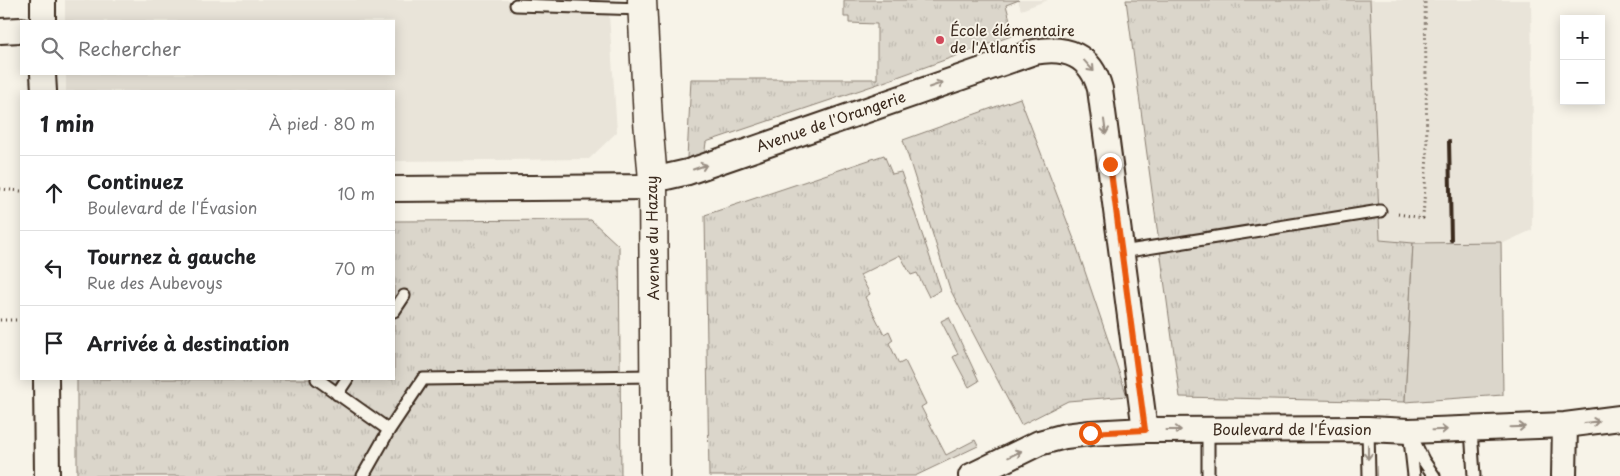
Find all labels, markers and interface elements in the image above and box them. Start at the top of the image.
map controls [1560,15,1605,105]
button: + [1560,15,1605,60]
place label: École élémentaire de l'Atlantis [950,18,1075,58]
search box [20,20,395,75]
icon: search [38,34,66,62]
text: Rechercher [78,34,181,62]
marker: École élémentaire de l'Atlantis [934,34,946,46]
one-way arrow [1083,60,1094,73]
button: − [1560,60,1605,105]
one-way arrow [928,80,943,89]
street label: Avenue de l'Orangerie [753,84,908,157]
text: 1 min [40,107,94,139]
text: À pied · 80 m [269,111,375,135]
one-way arrow [1100,118,1110,134]
route end [1099,153,1122,176]
one-way arrow [692,162,707,171]
text: Continuez [87,167,184,195]
street label: Avenue du Hazay [639,176,664,301]
icon: ahead [40,179,68,207]
text: 10 m [338,181,375,205]
text: Boulevard de l'Évasion [87,195,257,219]
text: Tournez à gauche [87,242,256,270]
icon: left [40,254,68,282]
text: 70 m [335,256,375,280]
text: Rue des Aubevoys [87,270,223,294]
icon: arrive [40,329,68,357]
text: Arrivée à destination [87,329,290,357]
street label: Boulevard de l'Évasion [1212,417,1372,440]
one-way arrow [1584,417,1600,427]
route start [1079,422,1102,445]
one-way arrow [1509,422,1525,432]
one-way arrow [1165,425,1181,435]
one-way arrow [1431,425,1447,435]
one-way arrow [1364,444,1373,460]
one-way arrow [1007,449,1022,459]

